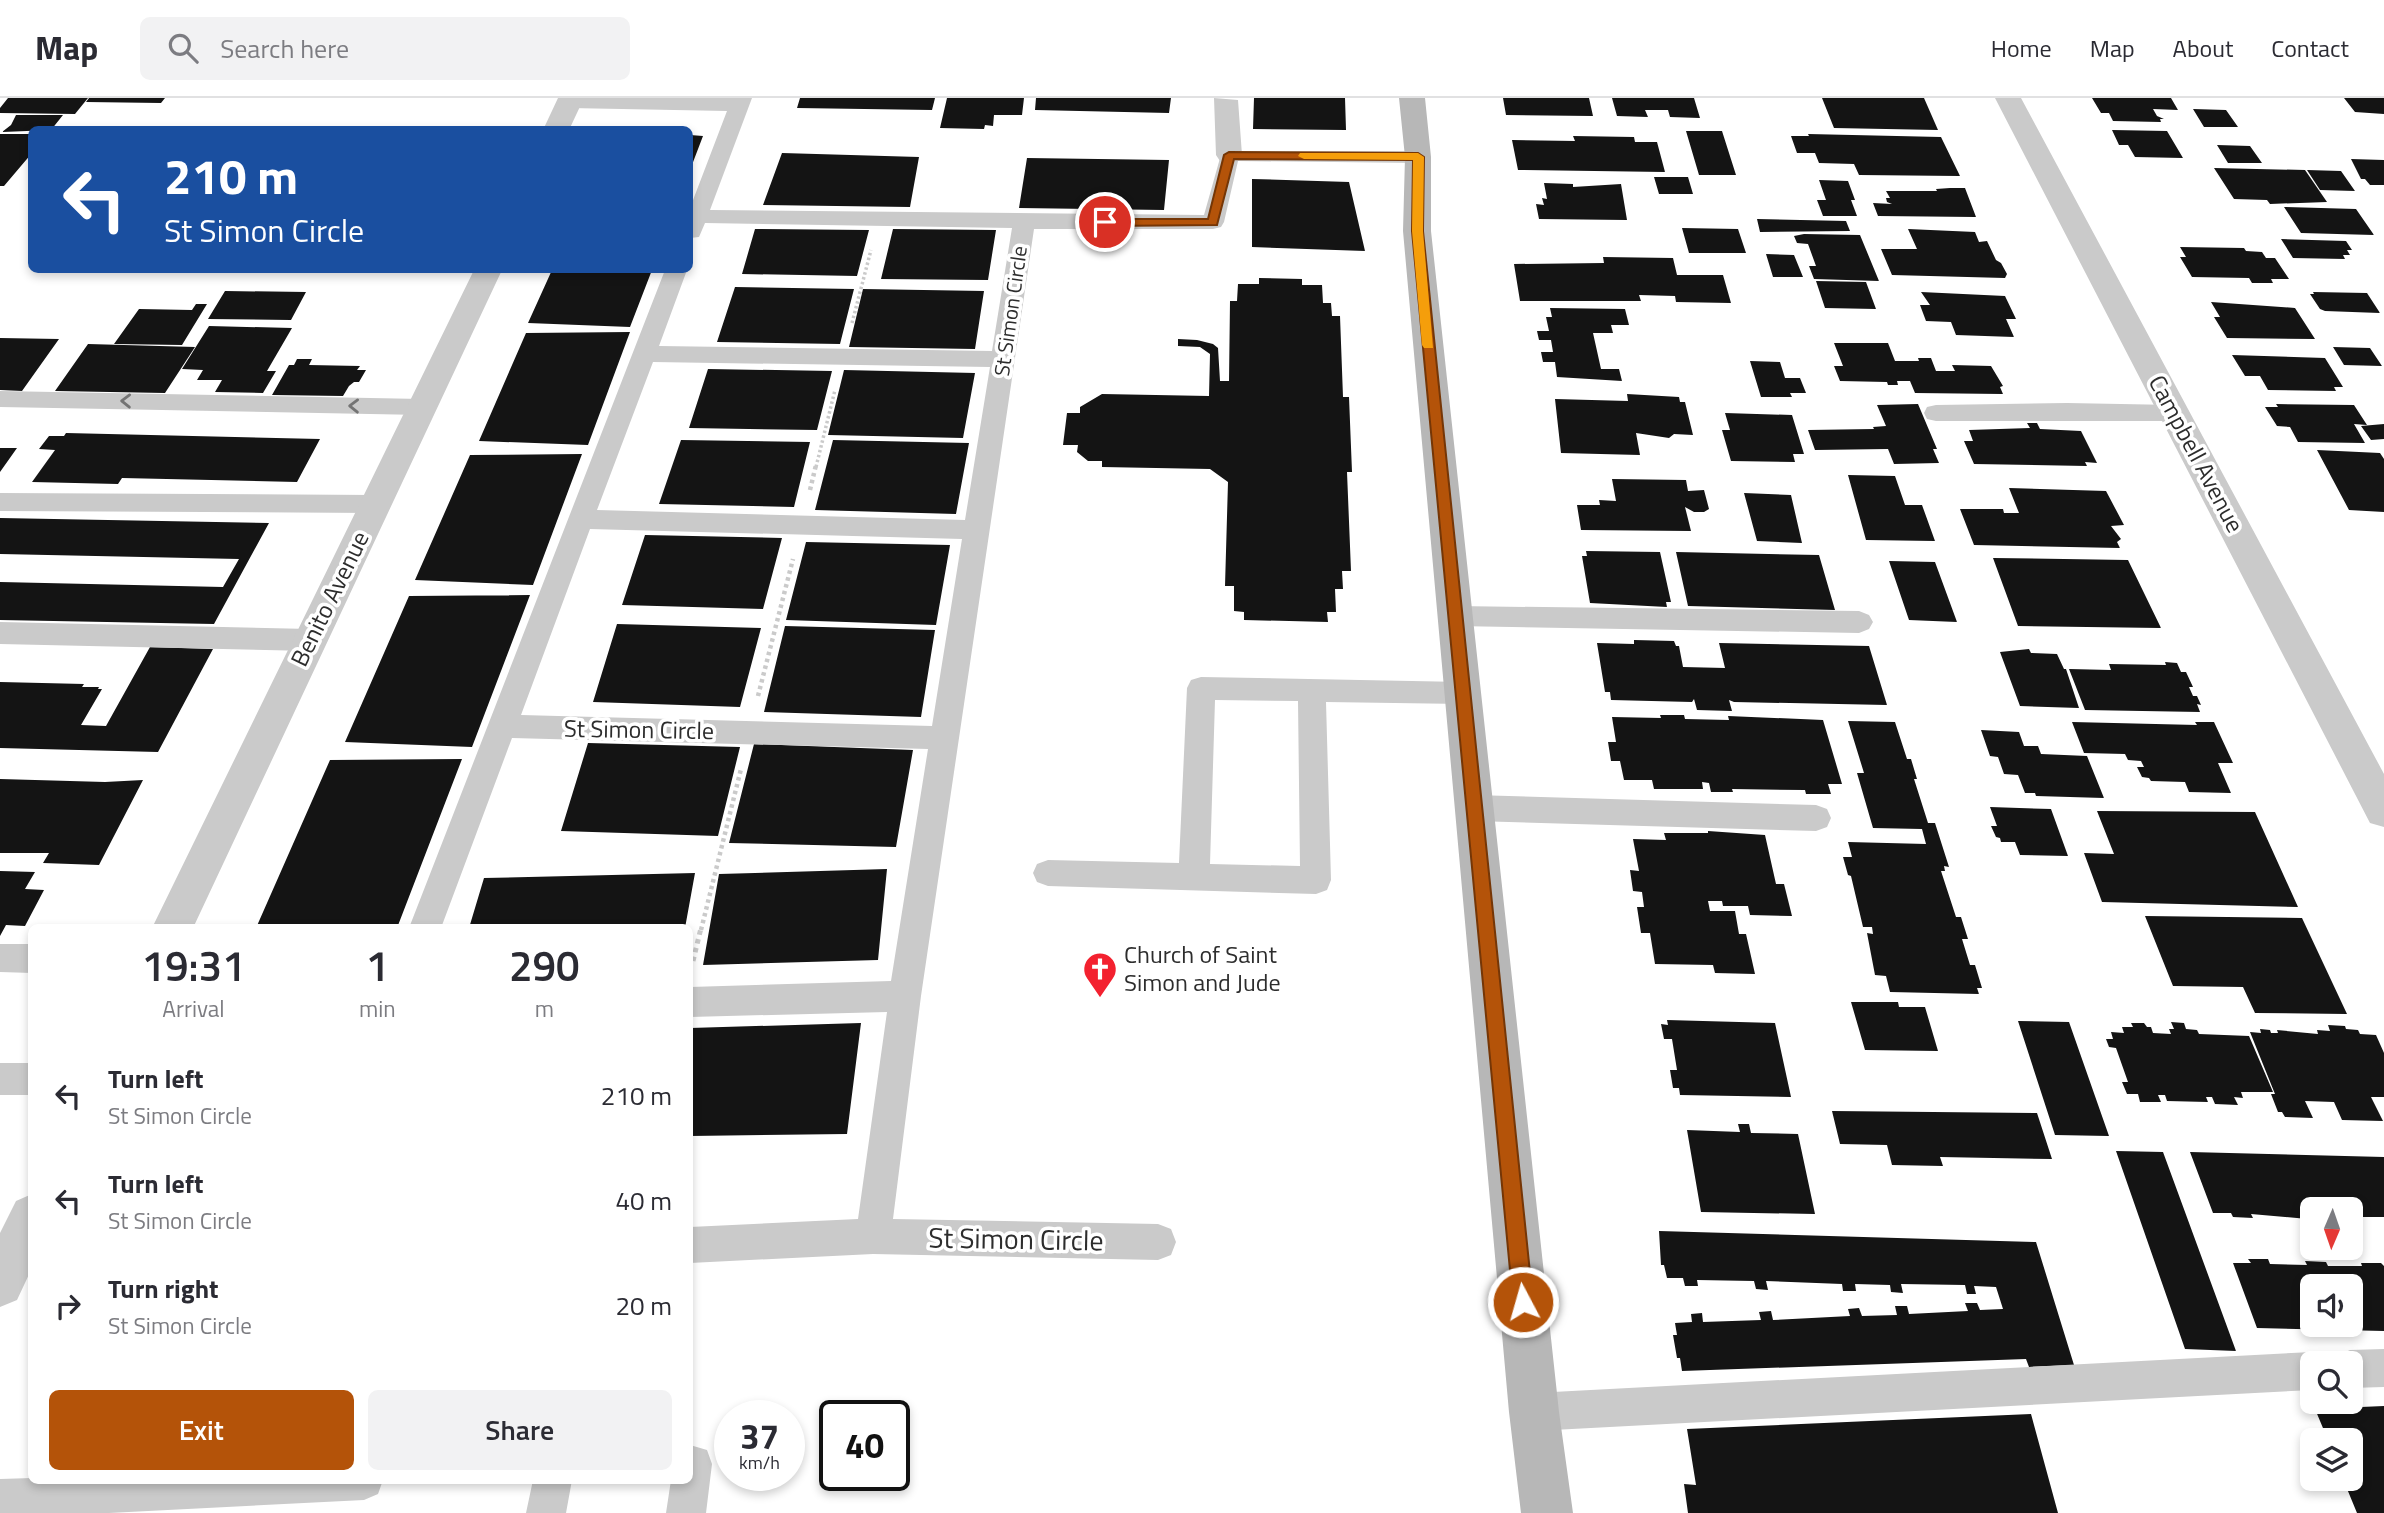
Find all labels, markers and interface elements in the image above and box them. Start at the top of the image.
search box [140,17,630,80]
text: Map [35,23,98,73]
icon: search [164,29,202,67]
text: Search here [220,29,349,68]
text: Home [1991,30,2052,66]
text: Map [2090,30,2135,66]
text: About [2173,30,2233,66]
text: Contact [2271,30,2349,66]
text: 210 m [164,138,298,213]
icon: left [49,154,140,245]
pin [1075,192,1135,252]
icon: arrive [1086,203,1124,241]
text: St Simon Circle [164,206,364,254]
street label: St Simon Circle [985,244,1035,378]
street label: Campbell Avenue [2140,368,2254,539]
one-way arrow [120,394,131,409]
one-way arrow [348,399,359,414]
street label: Benito Avenue [281,525,377,672]
street label: St Simon Circle [564,710,714,748]
text: 19:31 [141,933,246,997]
text: 1 [366,933,389,997]
text: 290 [509,933,580,997]
place label: Church of Saint Simon and Jude [1124,936,1281,1000]
church icon: Church of Saint Simon and Jude [1081,950,1119,999]
text: Arrival [162,991,225,1026]
text: min [359,991,396,1026]
text: m [535,991,554,1026]
text: Turn left [108,1059,203,1098]
text: 210 m [601,1076,672,1115]
icon: left [49,1077,87,1115]
text: St Simon Circle [108,1098,252,1133]
text: Turn left [108,1164,203,1203]
text: 40 m [615,1181,672,1220]
icon: left [49,1182,87,1220]
north arrow [2300,1197,2362,1260]
map controls [2300,1197,2363,1491]
text: St Simon Circle [108,1203,252,1238]
street label: St Simon Circle [928,1215,1104,1262]
position arrow [1486,1265,1560,1339]
text: Turn right [108,1269,219,1308]
button: sound [2300,1274,2363,1337]
text: 20 m [615,1286,672,1325]
icon: right [49,1287,87,1325]
text: St Simon Circle [108,1308,252,1343]
button: search [2300,1351,2363,1414]
button: Exit [49,1390,354,1470]
button: Share [368,1390,672,1470]
speed limit sign: 40 [819,1400,910,1491]
text: 37 [740,1409,779,1463]
button: layers [2300,1428,2363,1491]
text: km/h [739,1449,780,1476]

